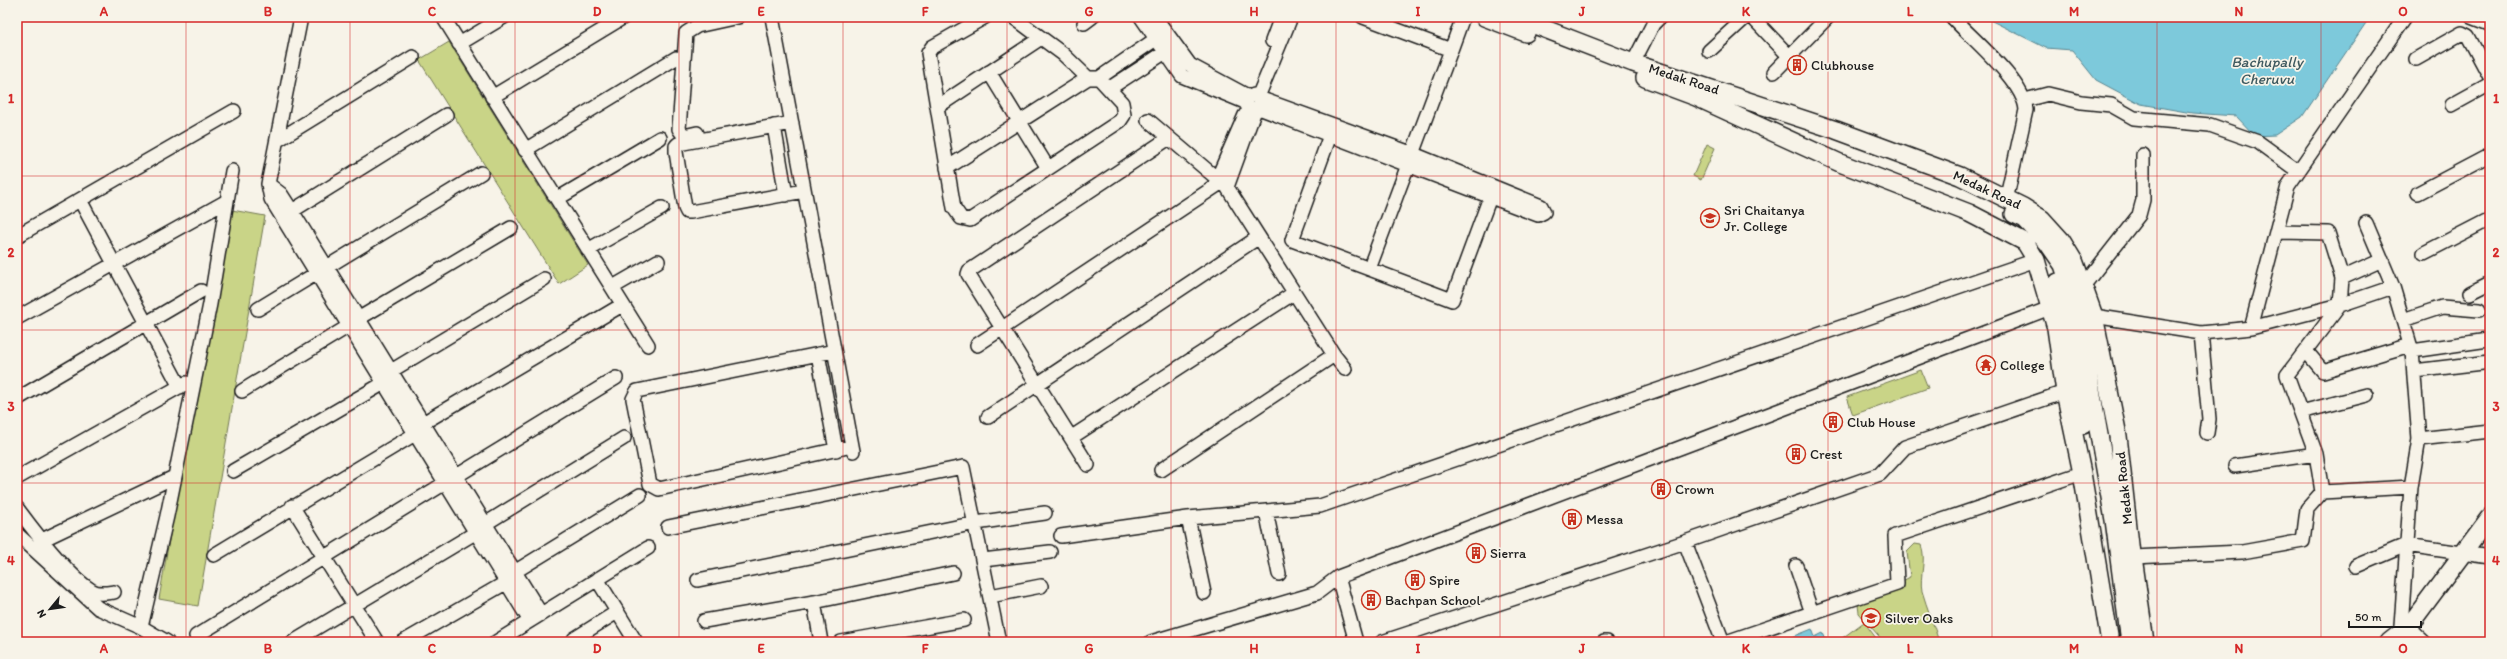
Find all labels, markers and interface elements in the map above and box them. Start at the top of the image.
text: A [99,4,109,19]
text: B [264,4,273,19]
text: C [428,4,437,19]
text: D [593,4,602,19]
text: E [757,4,765,19]
text: F [922,4,929,19]
text: G [1085,4,1094,19]
text: H [1250,4,1259,19]
text: I [1416,4,1421,19]
text: J [1578,4,1586,19]
text: K [1742,4,1751,19]
text: L [1907,4,1914,19]
text: M [2069,4,2079,19]
text: N [2235,4,2244,19]
text: O [2398,4,2408,19]
water label: Bachupally Cheruvu [2231,53,2305,88]
building icon: Clubhouse [1786,54,1808,76]
place label: Clubhouse [1811,57,1875,74]
street label: Medak Road [1647,60,1722,99]
text: 1 [8,91,14,106]
text: 1 [2493,91,2499,106]
street label: Medak Road [1950,167,2024,213]
place label: Sri Chaitanya Jr. College [1724,202,1805,235]
school or university icon: Sri Chaitanya Jr. College [1699,207,1721,229]
text: 2 [8,245,15,260]
text: 2 [2493,245,2500,260]
temple icon: College [1975,354,1997,376]
place label: College [2000,357,2045,374]
text: 3 [7,399,15,414]
text: 3 [2492,399,2500,414]
building icon: Club House [1822,411,1844,433]
place label: Club House [1847,414,1916,431]
building icon: Crest [1785,443,1807,465]
place label: Crest [1810,446,1843,463]
street label: Medak Road [2112,450,2136,525]
building icon: Crown [1650,478,1672,500]
place label: Crown [1675,481,1714,498]
building icon: Messa [1561,508,1583,530]
place label: Messa [1586,511,1623,528]
building icon: Sierra [1465,542,1487,564]
place label: Sierra [1490,545,1527,562]
text: 4 [7,553,15,568]
text: 4 [2492,553,2500,568]
building icon: Spire [1404,569,1426,591]
place label: Spire [1429,572,1460,589]
north arrow [30,589,70,629]
building icon: Bachpan School [1360,589,1382,611]
place label: Bachpan School [1385,592,1480,609]
scale bar [2349,603,2421,629]
text: N [34,607,49,620]
school or university icon: Silver Oaks [1860,607,1882,629]
place label: Silver Oaks [1885,610,1953,627]
text: 50 m [2355,610,2381,624]
text: A [99,641,109,656]
text: B [264,641,273,656]
text: C [428,641,437,656]
text: D [593,641,602,656]
text: E [757,641,765,656]
text: F [922,641,929,656]
text: G [1085,641,1094,656]
text: H [1250,641,1259,656]
text: I [1416,641,1421,656]
text: J [1578,641,1586,656]
text: K [1742,641,1751,656]
text: L [1907,641,1914,656]
text: M [2069,641,2079,656]
text: N [2235,641,2244,656]
text: O [2398,641,2408,656]

